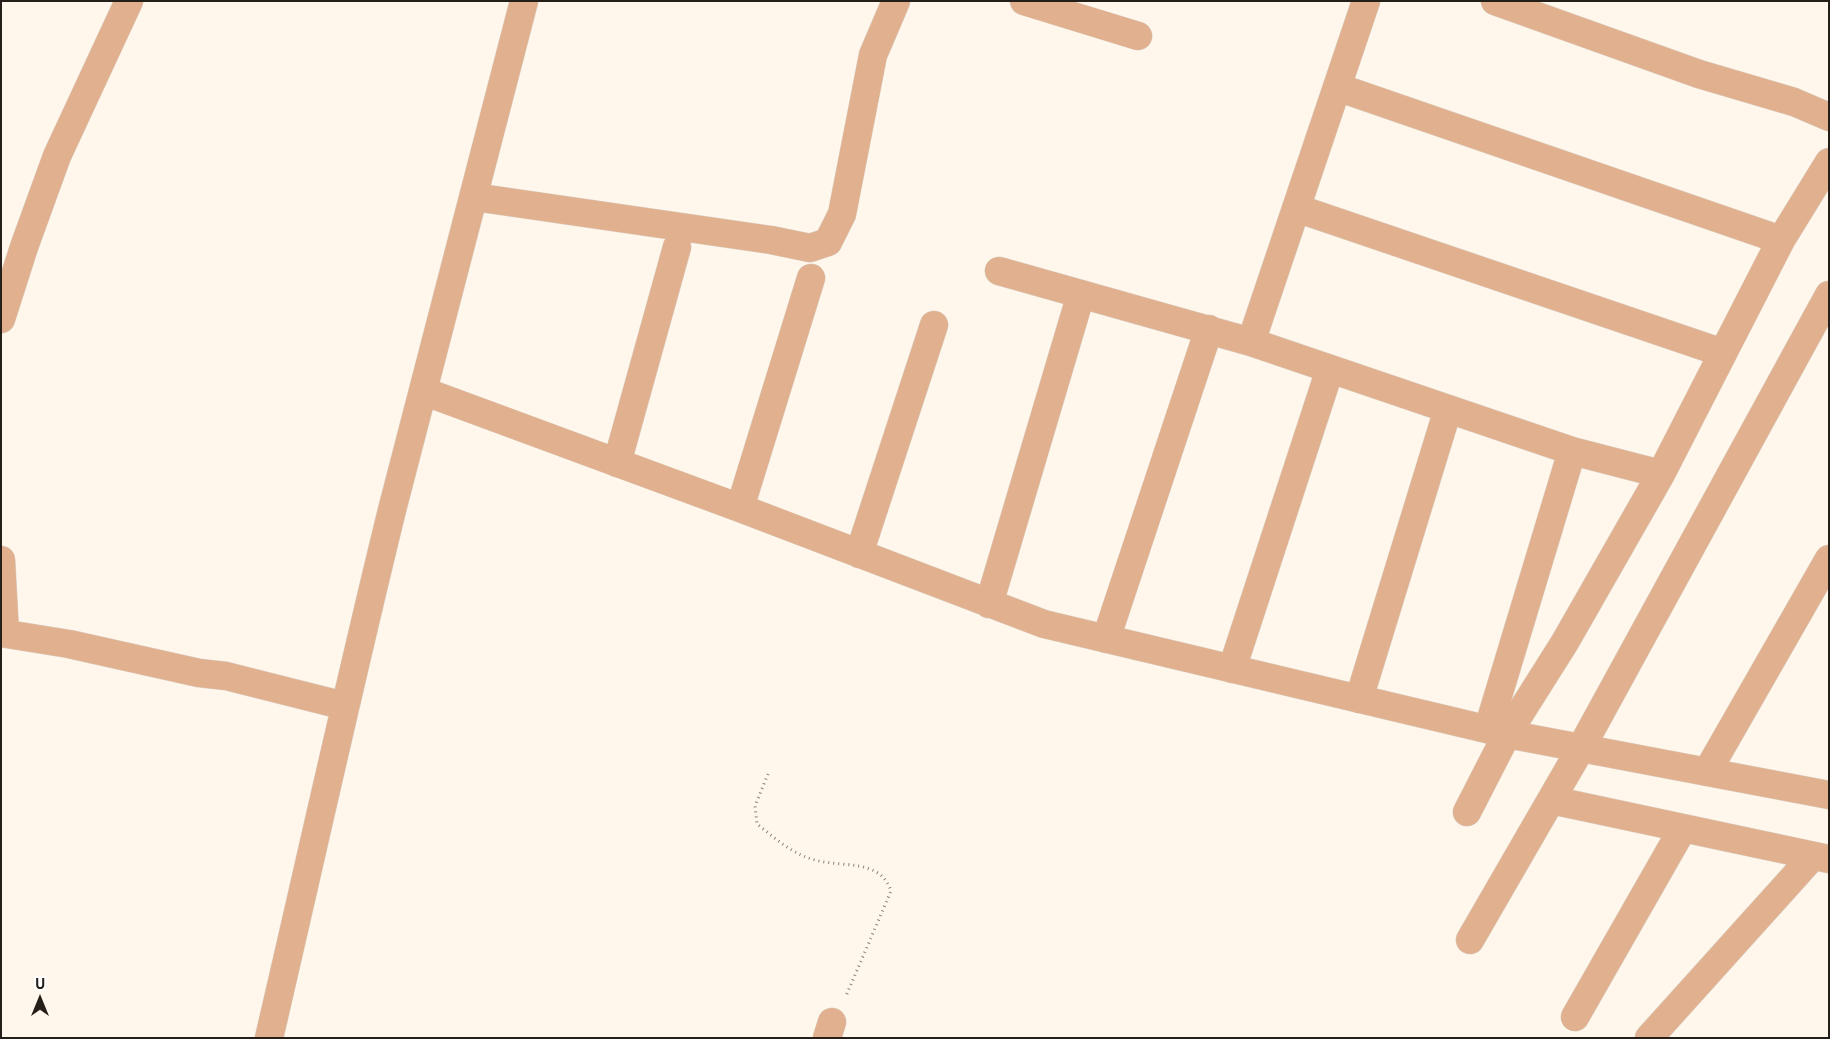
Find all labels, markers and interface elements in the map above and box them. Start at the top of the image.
north arrow [15,974,65,1024]
text: U [35,976,45,992]

